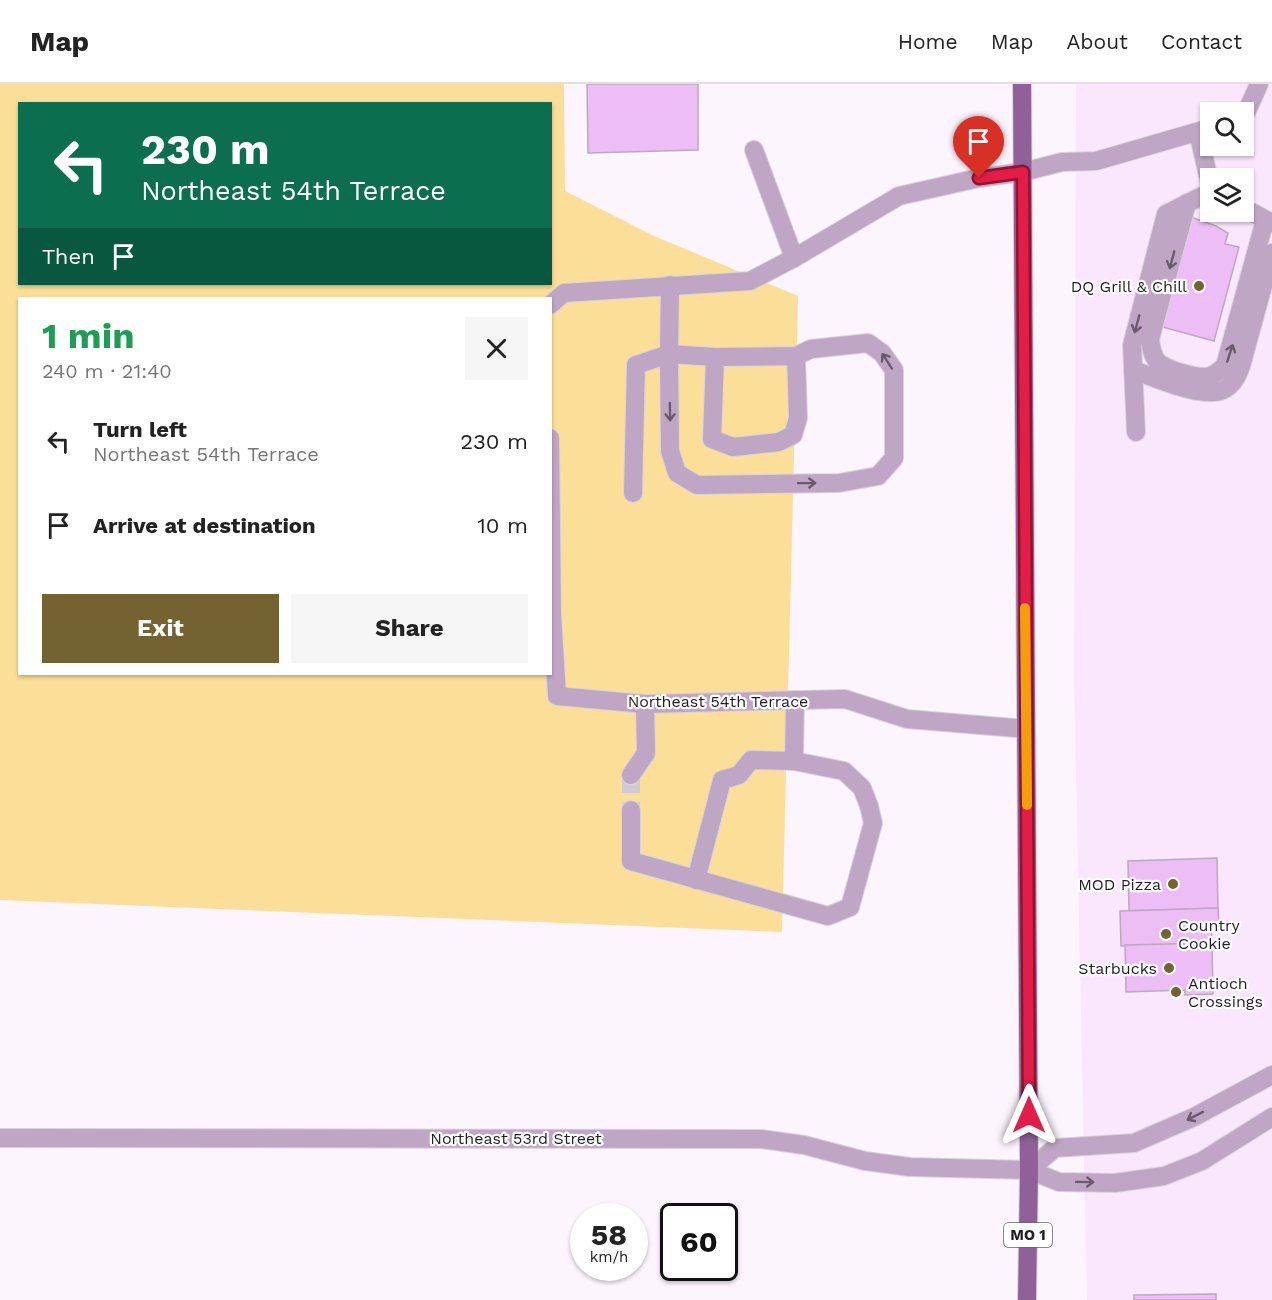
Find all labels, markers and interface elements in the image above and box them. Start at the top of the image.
text: Map [30,25,89,58]
text: Home [898,29,958,54]
text: Map [991,29,1034,54]
text: About [1067,29,1128,54]
text: Contact [1161,29,1242,54]
map controls [1200,102,1254,222]
button: search [1200,102,1254,156]
pin [953,116,1004,178]
text: 230 m [141,125,270,174]
icon: arrive [962,125,995,158]
icon: left [42,126,120,204]
button: layers [1200,168,1254,222]
text: Northeast 54th Terrace [141,175,446,207]
icon: arrive [107,240,140,273]
text: Then [42,244,95,269]
one-way arrow [1166,250,1177,269]
place label: DQ Grill & Chill [1071,277,1187,296]
marker: DQ Grill & Chill [1192,279,1206,293]
one-way arrow [1131,314,1142,333]
text: 1 min [42,315,134,357]
button: close [465,317,528,380]
one-way arrow [1225,344,1236,363]
one-way arrow [881,353,893,370]
text: 240 m · 21:40 [42,359,172,383]
one-way arrow [664,402,676,422]
text: Turn left [93,417,187,442]
icon: left [42,425,75,458]
text: 230 m [460,429,528,454]
text: Northeast 54th Terrace [93,442,319,466]
one-way arrow [797,477,817,489]
icon: arrive [42,509,75,542]
text: Arrive at destination [93,513,316,538]
text: 10 m [477,513,528,538]
button: Exit [42,594,279,663]
button: Share [291,594,528,663]
street label: Northeast 54th Terrace [628,692,808,711]
place label: MOD Pizza [1078,875,1161,894]
marker: MOD Pizza [1166,877,1180,891]
place label: Country Cookie [1178,916,1240,953]
marker: Country Cookie [1159,927,1173,941]
place label: Starbucks [1078,959,1157,978]
marker: Starbucks [1162,961,1176,975]
place label: Antioch Crossings [1188,974,1263,1011]
marker: Antioch Crossings [1169,985,1183,999]
position arrow [997,1083,1061,1147]
one-way arrow [1187,1110,1204,1122]
street label: Northeast 53rd Street [430,1129,602,1148]
one-way arrow [1075,1177,1095,1188]
speed limit sign: 60 [660,1203,738,1281]
text: 58 [591,1217,627,1252]
road number: MO 1 [1004,1223,1052,1247]
text: km/h [590,1248,628,1266]

